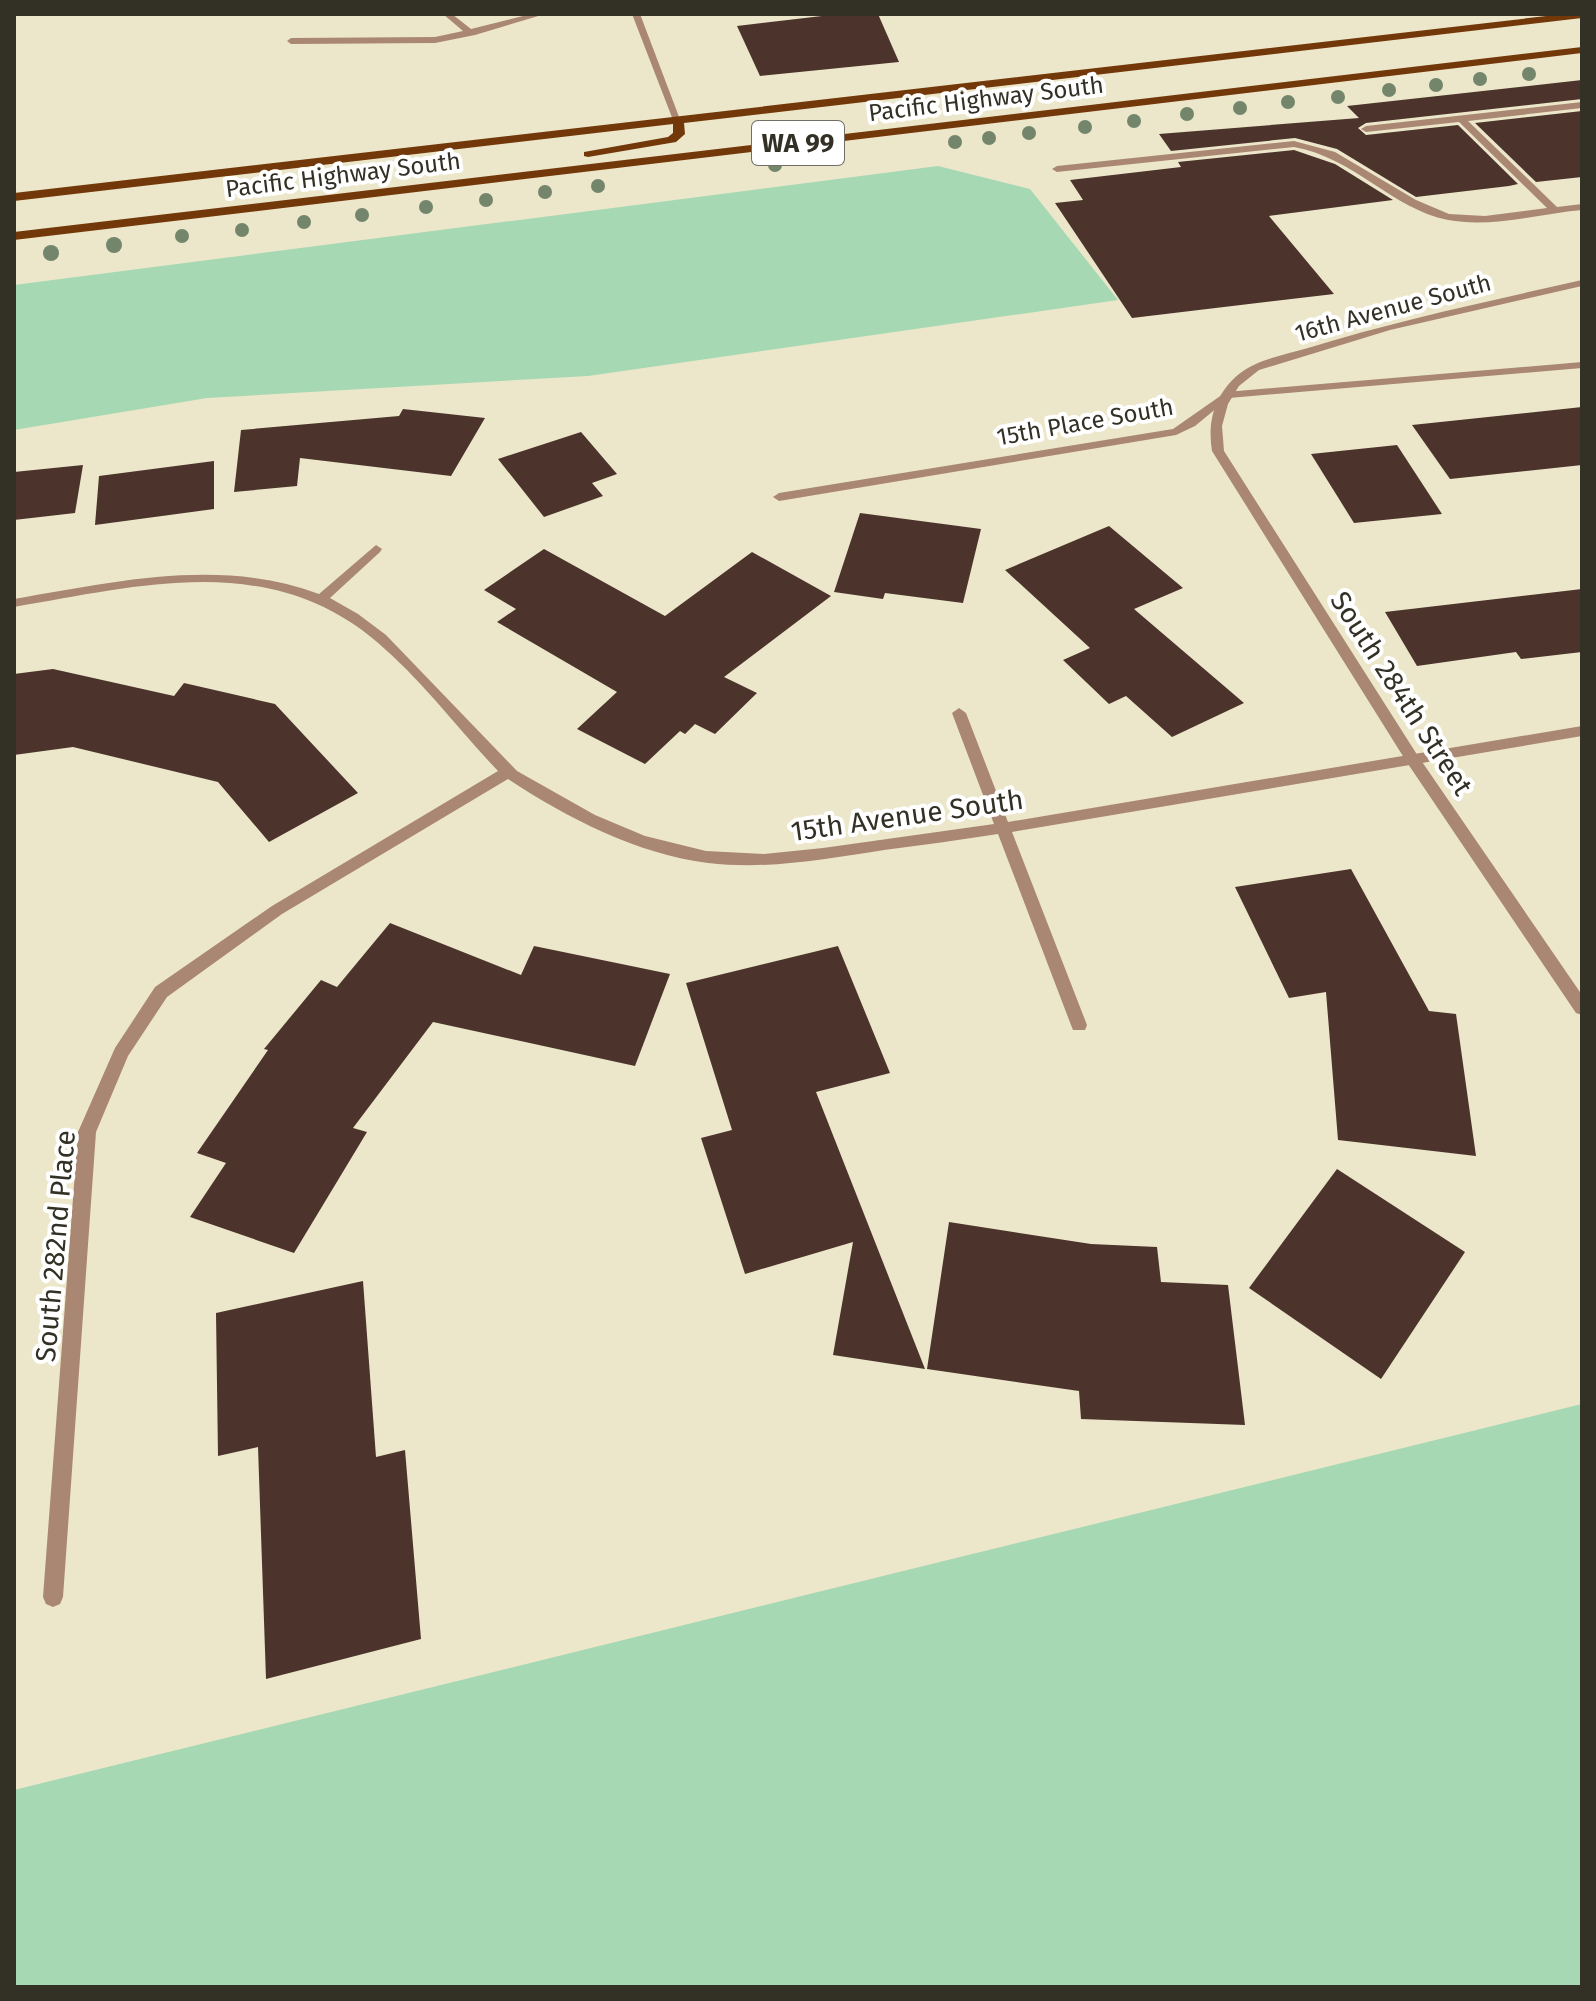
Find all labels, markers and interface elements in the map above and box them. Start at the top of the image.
street label: Pacific Highway South [867,71,1105,127]
road number: WA 99 [752,121,844,165]
street label: Pacific Highway South [224,147,462,203]
street label: 16th Avenue South [1292,268,1494,348]
street label: 15th Place South [994,393,1176,451]
street label: South 284th Street [1323,585,1480,802]
street label: 15th Avenue South [789,783,1026,848]
street label: South 282nd Place [29,1129,82,1363]

